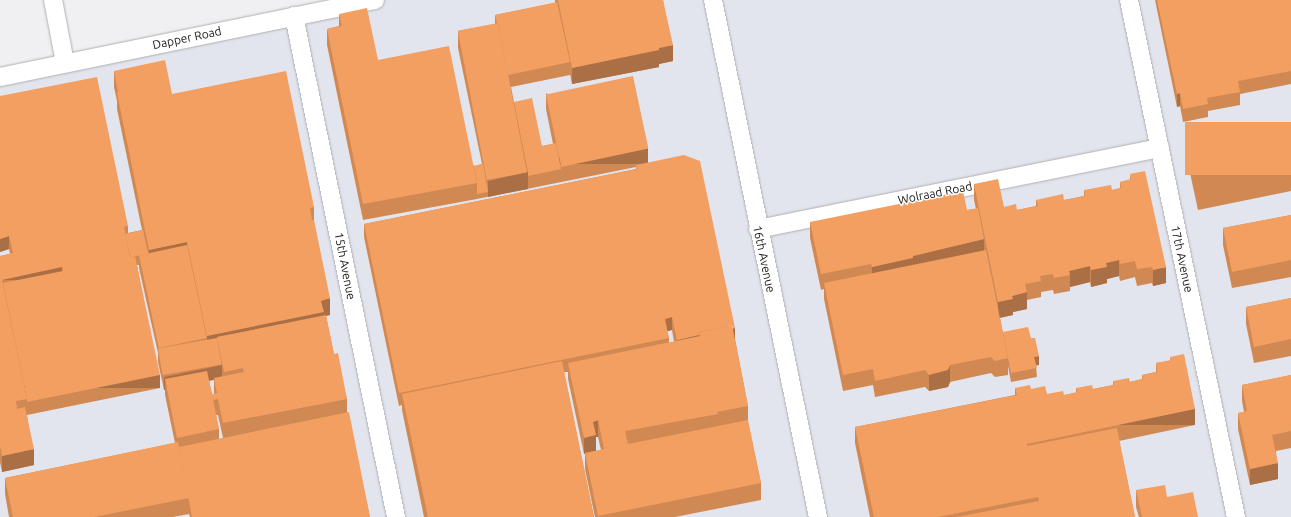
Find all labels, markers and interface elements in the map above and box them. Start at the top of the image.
street label: Dapper Road [151,24,223,52]
street label: Wolraad Road [897,179,973,207]
street label: 16th Avenue [750,224,778,294]
street label: 17th Avenue [1168,224,1196,294]
street label: 15th Avenue [331,231,359,301]

